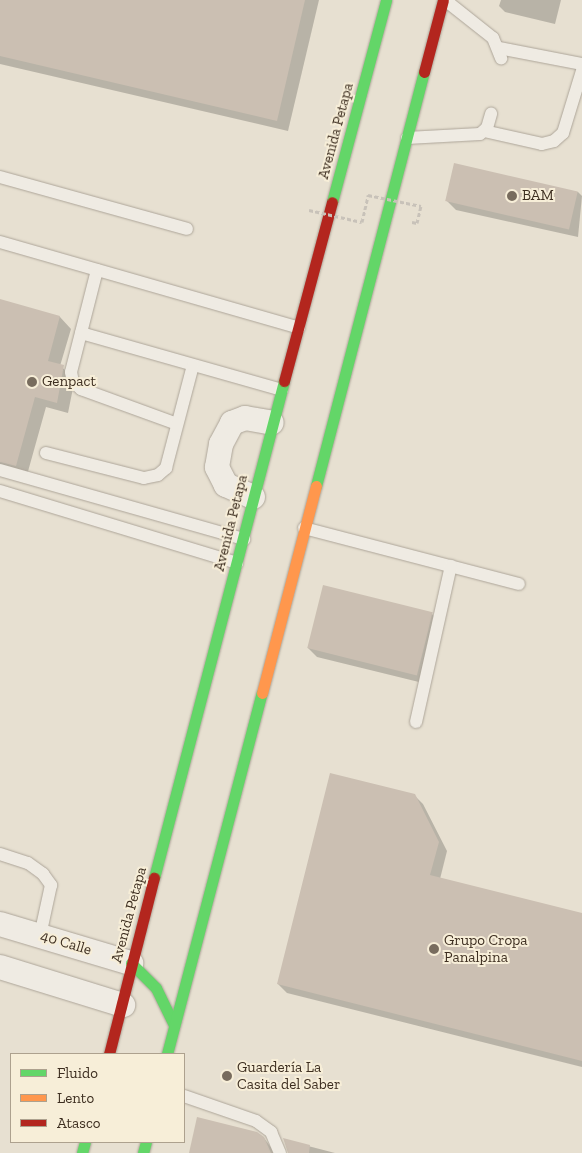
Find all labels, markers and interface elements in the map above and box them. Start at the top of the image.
street label: Avenida Petapa [315,81,357,181]
place label: BAM [522,187,554,205]
marker: BAM [506,190,518,202]
place label: Genpact [42,373,96,391]
marker: Genpact [26,376,38,388]
street label: Avenida Petapa [210,473,252,573]
street label: Avenida Petapa [108,865,150,965]
street label: 40 Calle [38,927,94,959]
place label: Grupo Cropa Panalpina [444,931,528,966]
marker: Grupo Cropa Panalpina [428,943,440,955]
legend [10,1053,185,1143]
place label: Guardería La Casita del Saber [237,1058,340,1093]
text: Fluido [57,1064,98,1082]
marker: Guardería La Casita del Saber [221,1070,233,1082]
text: Lento [57,1089,94,1107]
text: Atasco [57,1114,101,1132]

